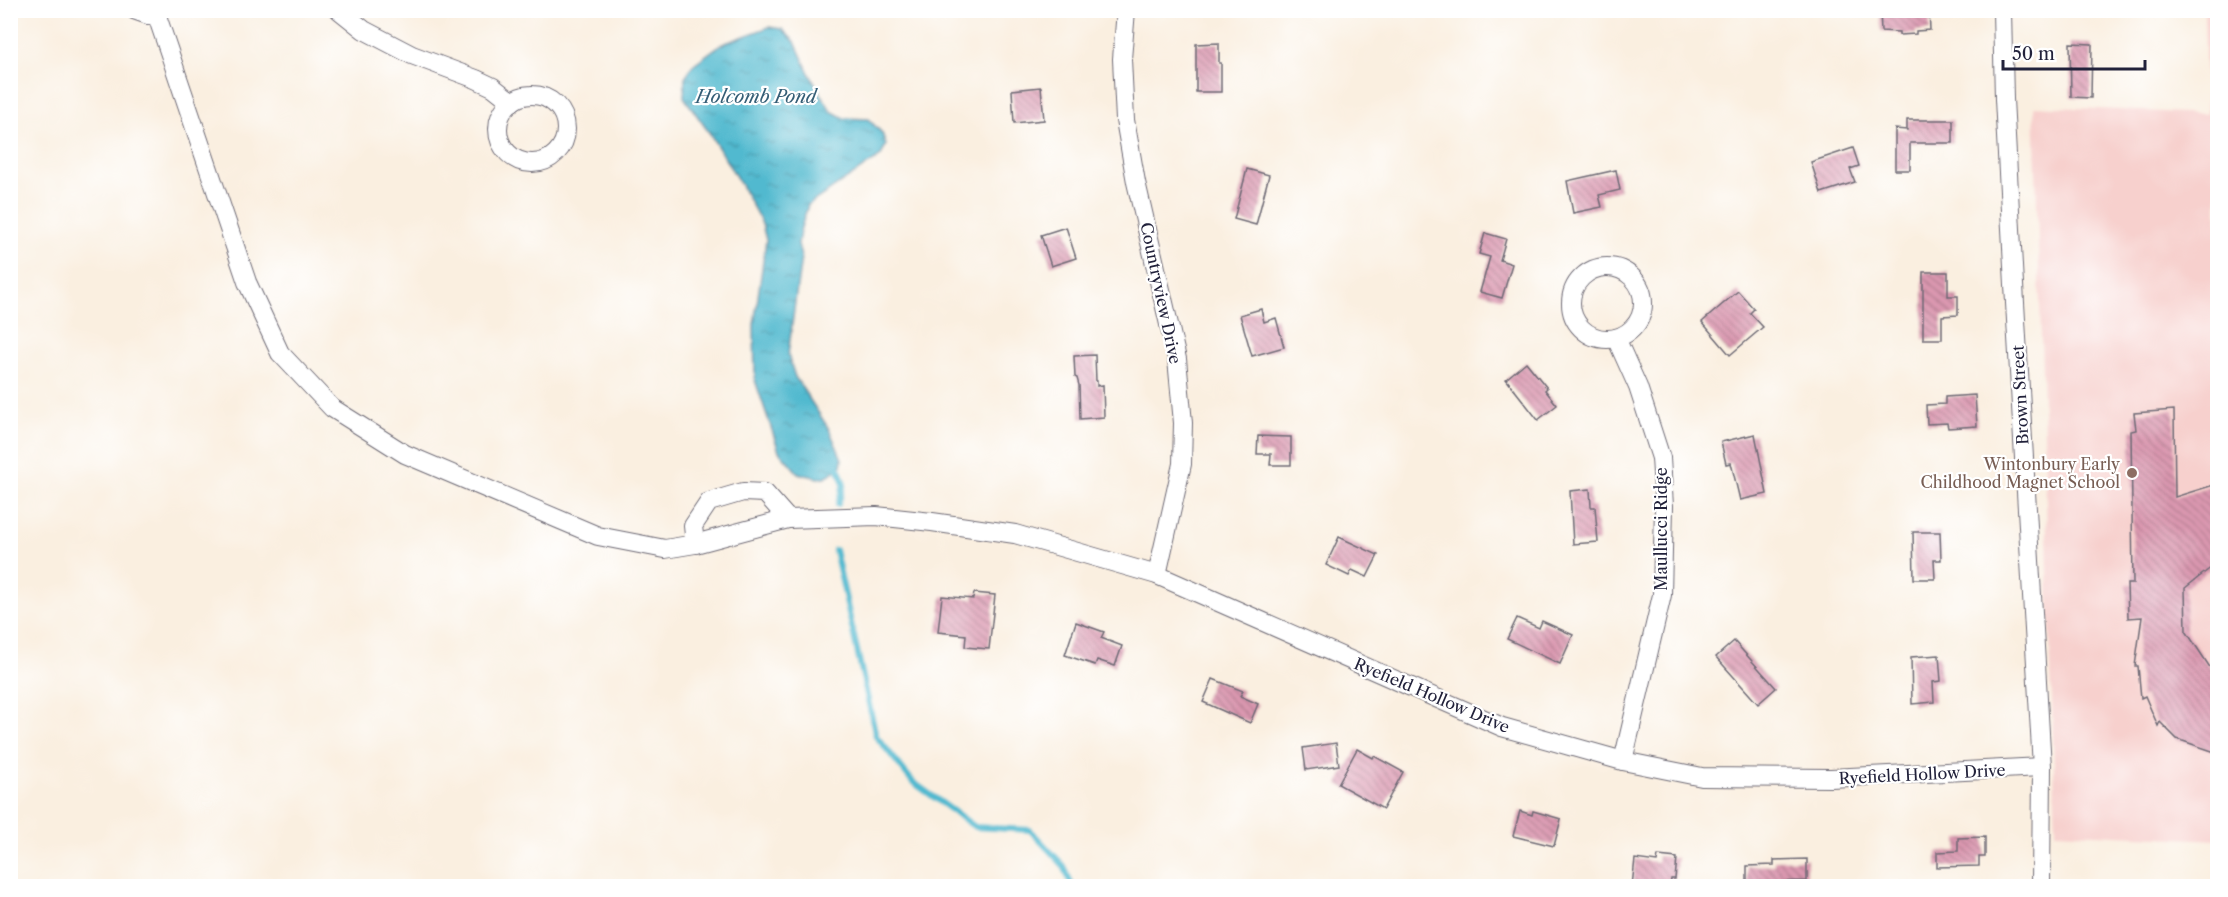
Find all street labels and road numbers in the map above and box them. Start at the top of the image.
street label: Countryview Drive [1136,220,1186,366]
street label: Brown Street [2007,344,2033,445]
street label: Maullucci Ridge [1651,467,1671,591]
street label: Ryefield Hollow Drive [1351,653,1513,737]
street label: Ryefield Hollow Drive [1838,760,2006,788]

